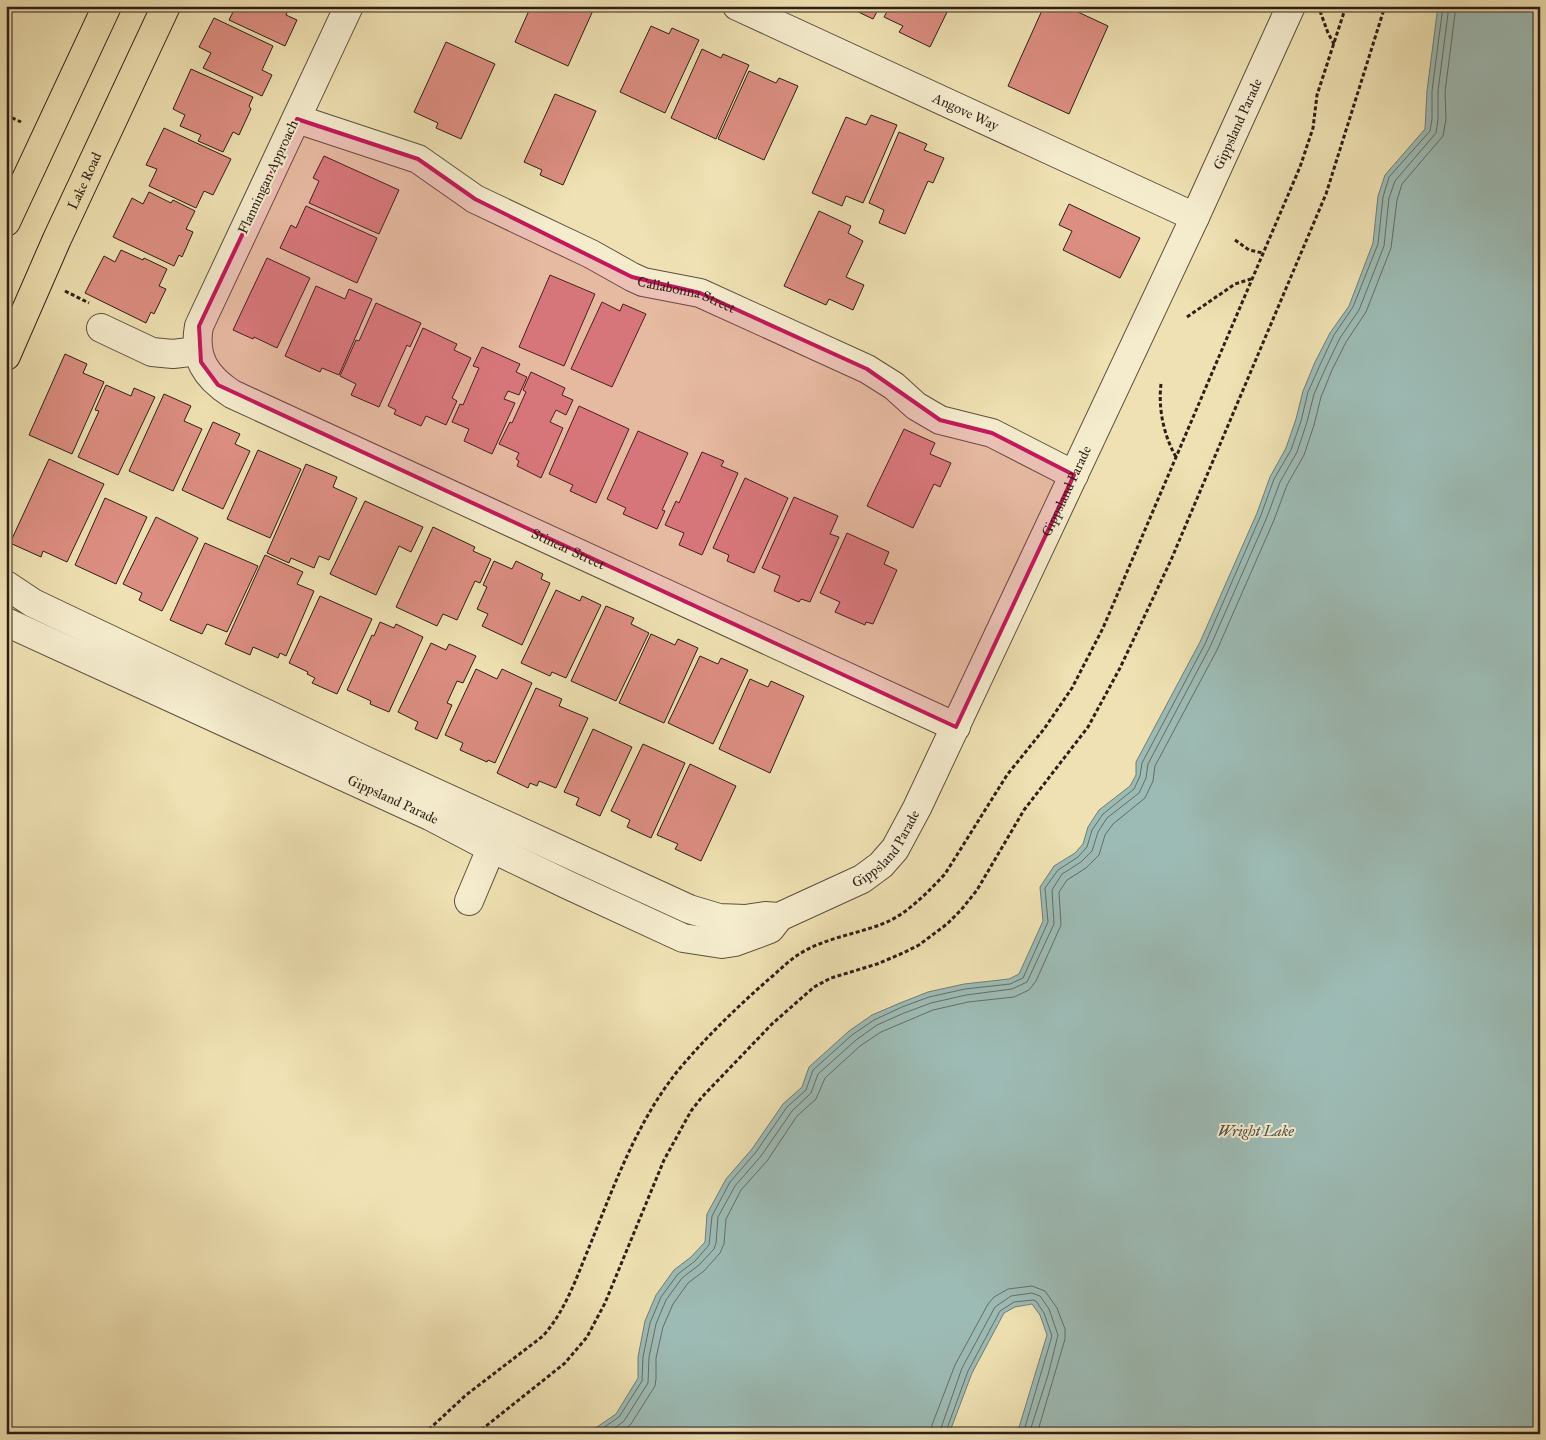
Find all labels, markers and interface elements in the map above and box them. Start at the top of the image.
street label: Gippsland Parade [1209,75,1266,172]
street label: Angove Way [929,88,1002,134]
street label: Flanningan Approach [234,117,302,237]
street label: Lake Road [64,149,105,212]
street label: Callabonna Street [634,272,738,317]
street label: Gippsland Parade [1038,443,1095,539]
street label: Stinear Street [529,524,608,573]
street label: Gippsland Parade [345,771,442,828]
street label: Gippsland Parade [849,807,923,891]
water label: Wright Lake [1218,1122,1294,1140]

